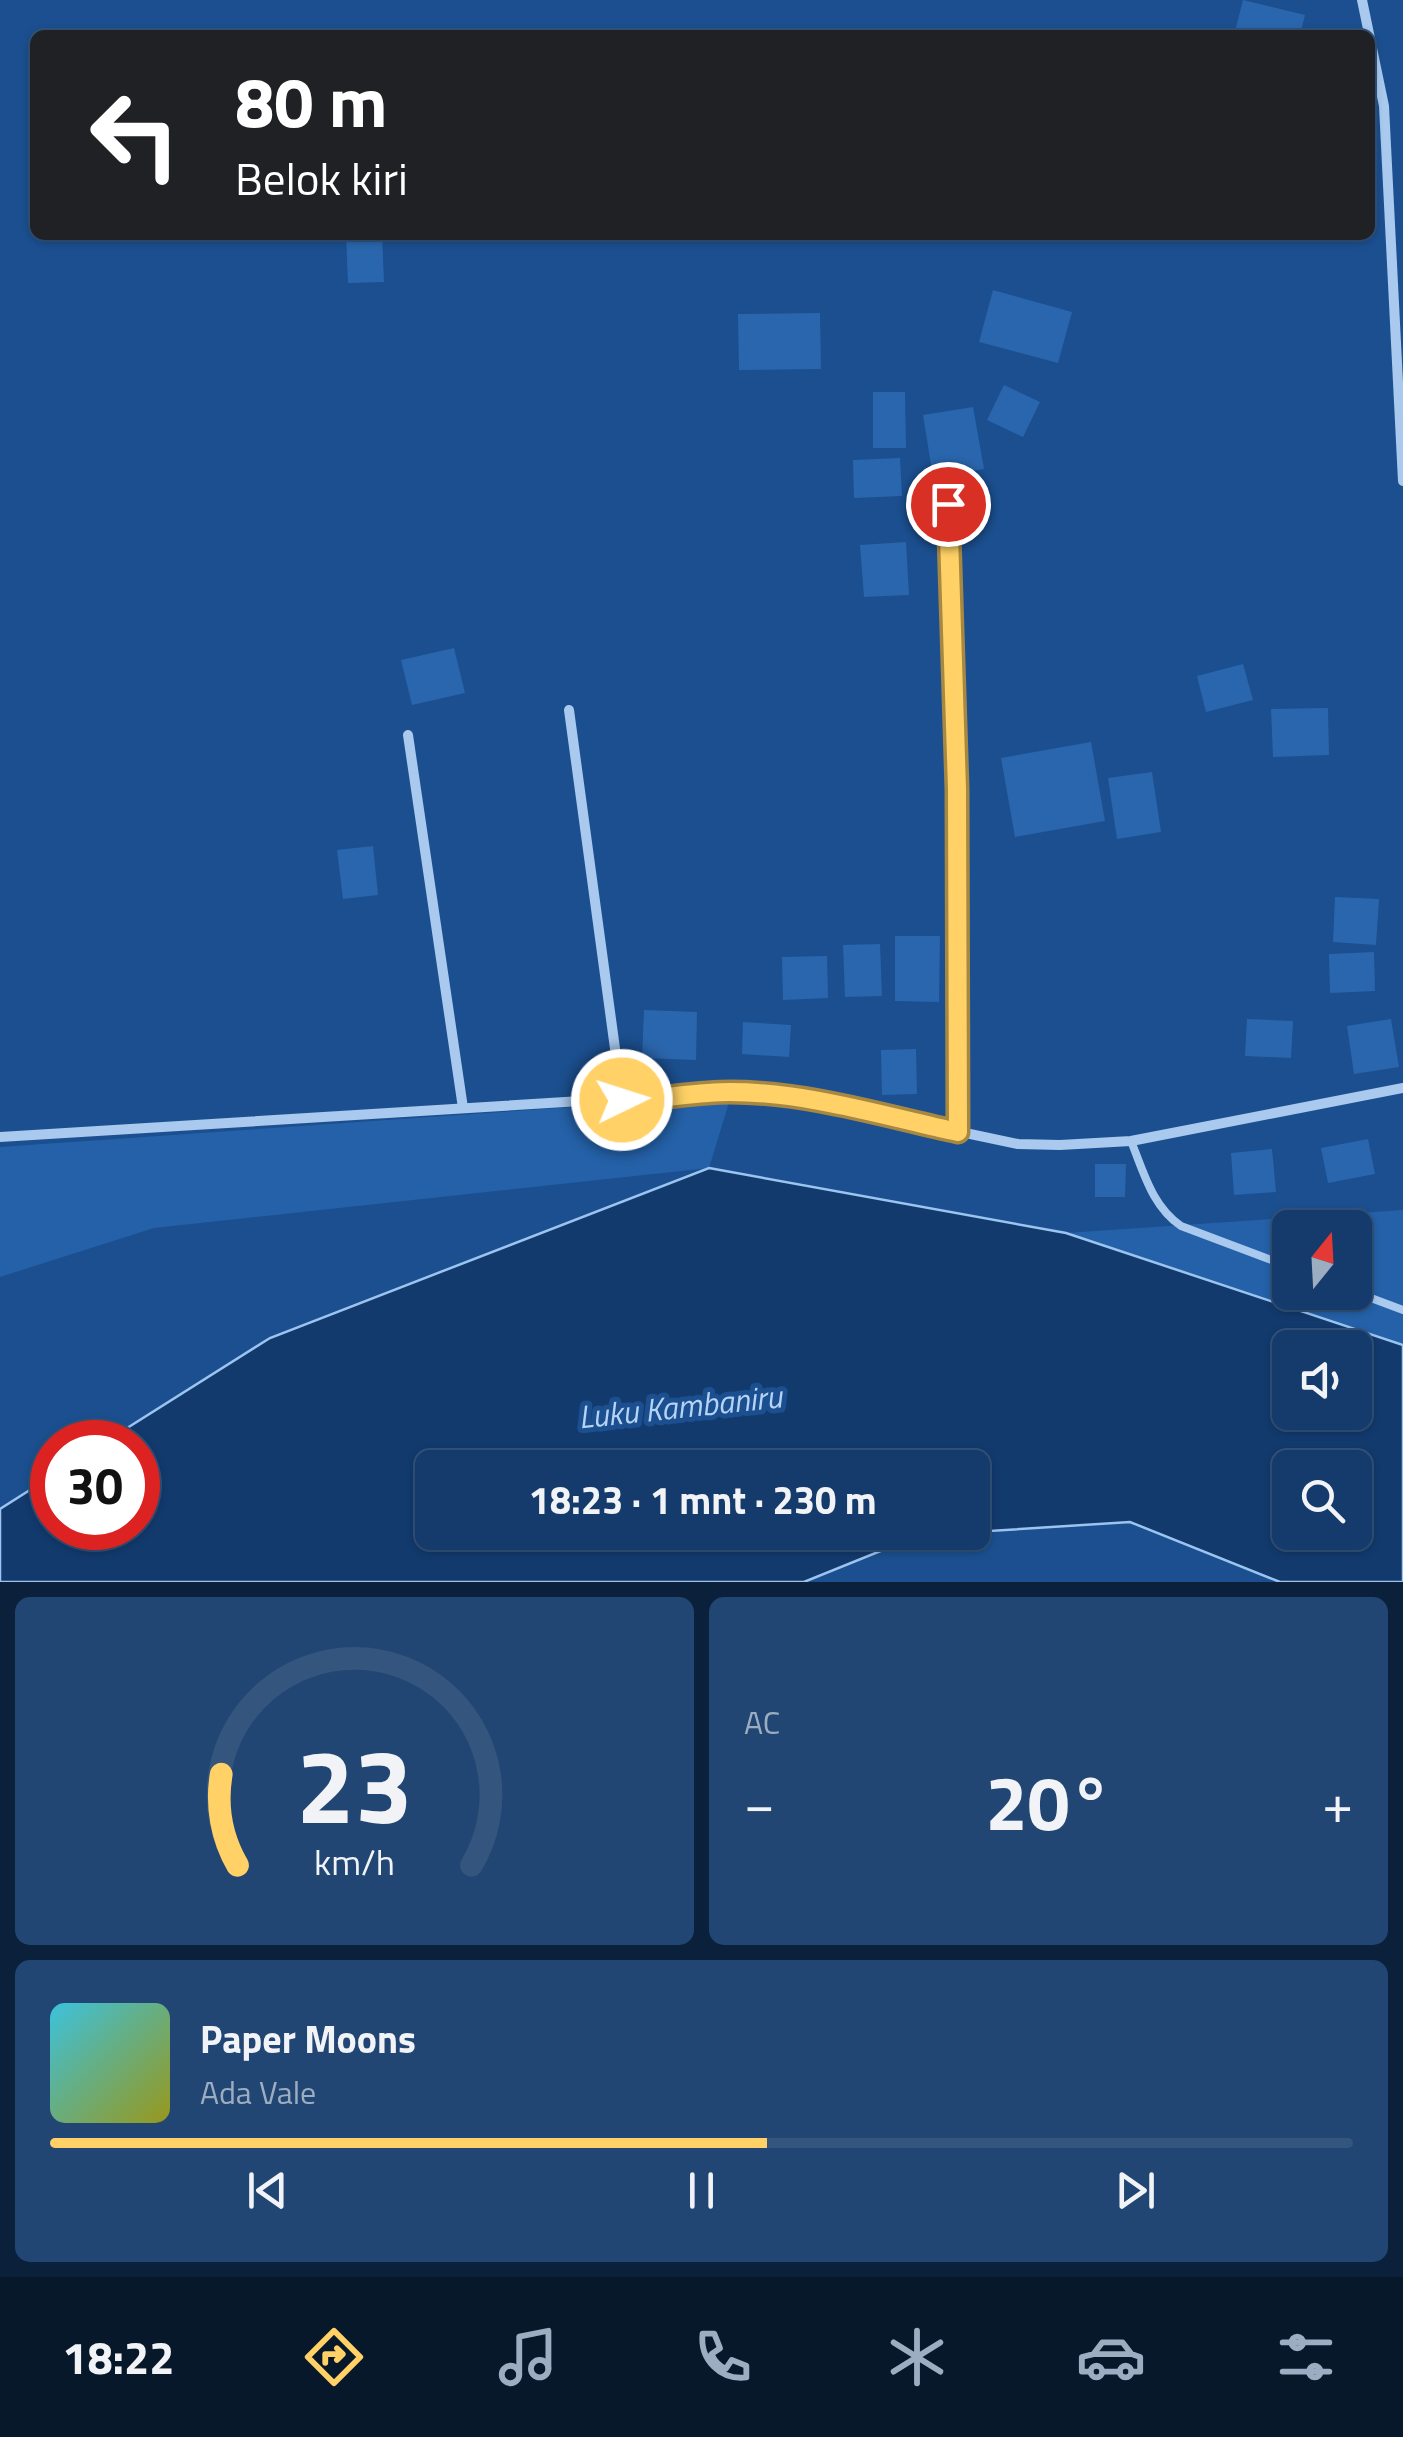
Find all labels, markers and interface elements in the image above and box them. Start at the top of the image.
text: 80 m [235,48,388,154]
icon: left [70,70,200,200]
text: Belok kiri [235,144,408,212]
pin [906,462,991,547]
icon: arrive [921,477,976,532]
position arrow [570,1048,674,1152]
north arrow [1272,1210,1372,1310]
map controls [1272,1210,1372,1550]
button: sound [1272,1330,1372,1430]
water label: Luku Kambaniru [576,1371,786,1441]
speed limit sign: 30 [30,1420,160,1550]
button: search [1272,1450,1372,1550]
text: 18:23 · 1 mnt · 230 m [528,1471,877,1529]
text: AC [744,1698,780,1746]
text: 23 [296,1705,413,1863]
text: 20° [985,1745,1112,1859]
text: − [744,1761,775,1844]
text: + [1322,1761,1353,1844]
text: km/h [314,1834,395,1889]
text: Paper Moons [200,2010,416,2068]
text: Ada Vale [200,2068,316,2116]
icon: previous [240,2163,295,2218]
icon: pause [674,2163,729,2218]
icon: next [1108,2163,1163,2218]
icon: directions [299,2322,369,2392]
icon: music [493,2322,563,2392]
icon: phone [688,2322,758,2392]
icon: climate [882,2322,952,2392]
icon: car [1076,2322,1146,2392]
icon: filters [1271,2322,1341,2392]
text: 18:22 [62,2323,175,2391]

